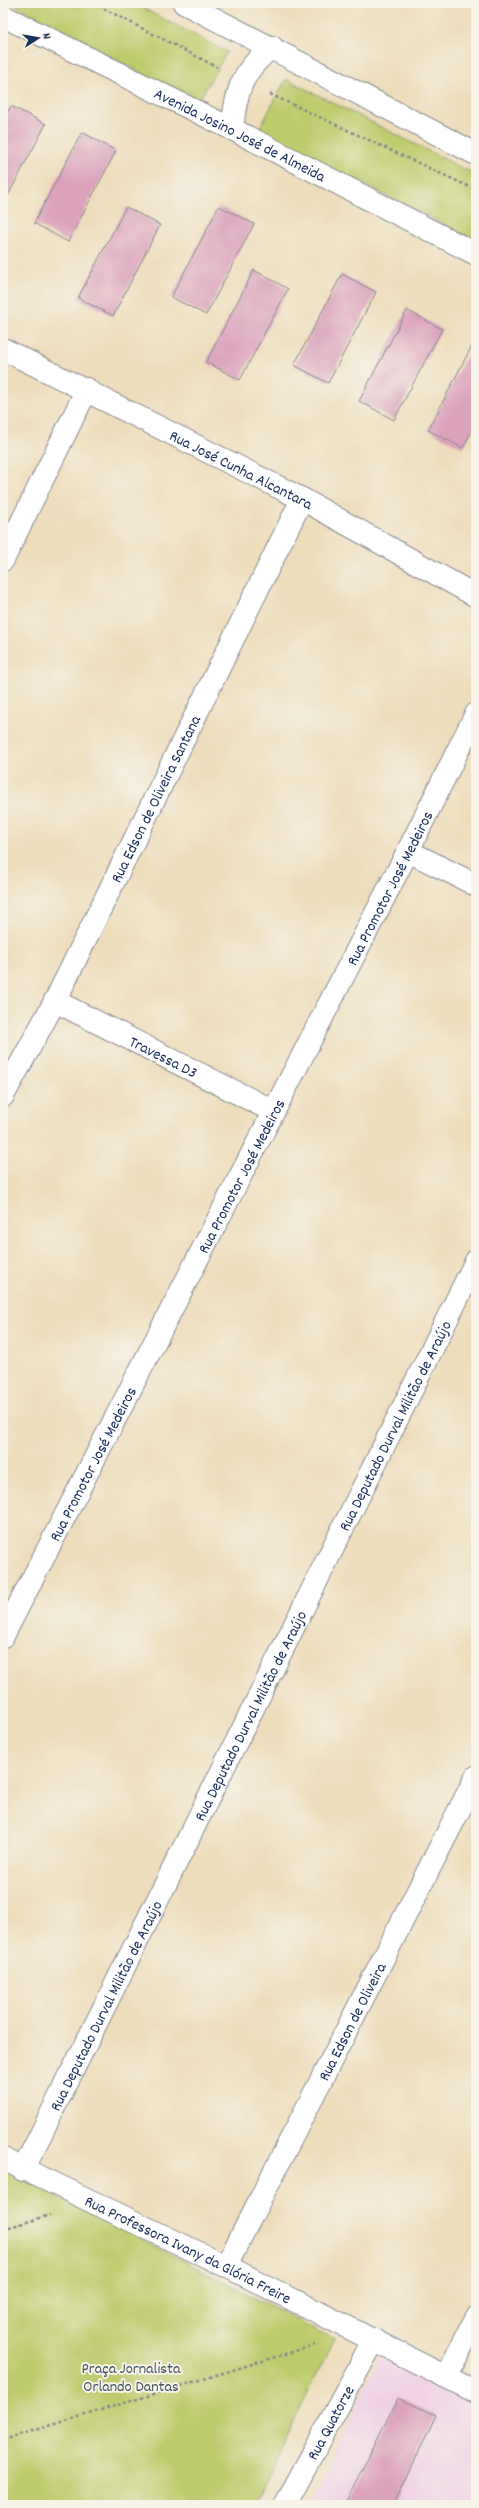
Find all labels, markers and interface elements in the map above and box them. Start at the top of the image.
north arrow [18,18,58,58]
text: N [37,32,54,41]
street label: Avenida Josino José de Almeida [149,83,329,189]
street label: Rua José Cunha Alcantara [165,425,317,517]
street label: Rua Edson de Oliveira Santana [106,712,208,887]
street label: Rua Promotor José Medeiros [342,807,440,970]
street label: Travessa D3 [125,1031,201,1085]
street label: Rua Promotor José Medeiros [193,1095,292,1258]
street label: Rua Deputado Durval Militão de Araújo [334,1317,458,1536]
street label: Rua Promotor José Medeiros [45,1383,144,1546]
street label: Rua Deputado Durval Militão de Araújo [190,1607,314,1826]
street label: Rua Deputado Durval Militão de Araújo [45,1897,169,2116]
street label: Rua Edson de Oliveira [314,1959,393,2085]
street label: Rua Professora Ivany da Glória Freire [80,2191,295,2311]
park label: Praça Jornalista Orlando Dantas [82,2358,181,2399]
street label: Rua Quatorze [302,2382,361,2465]

